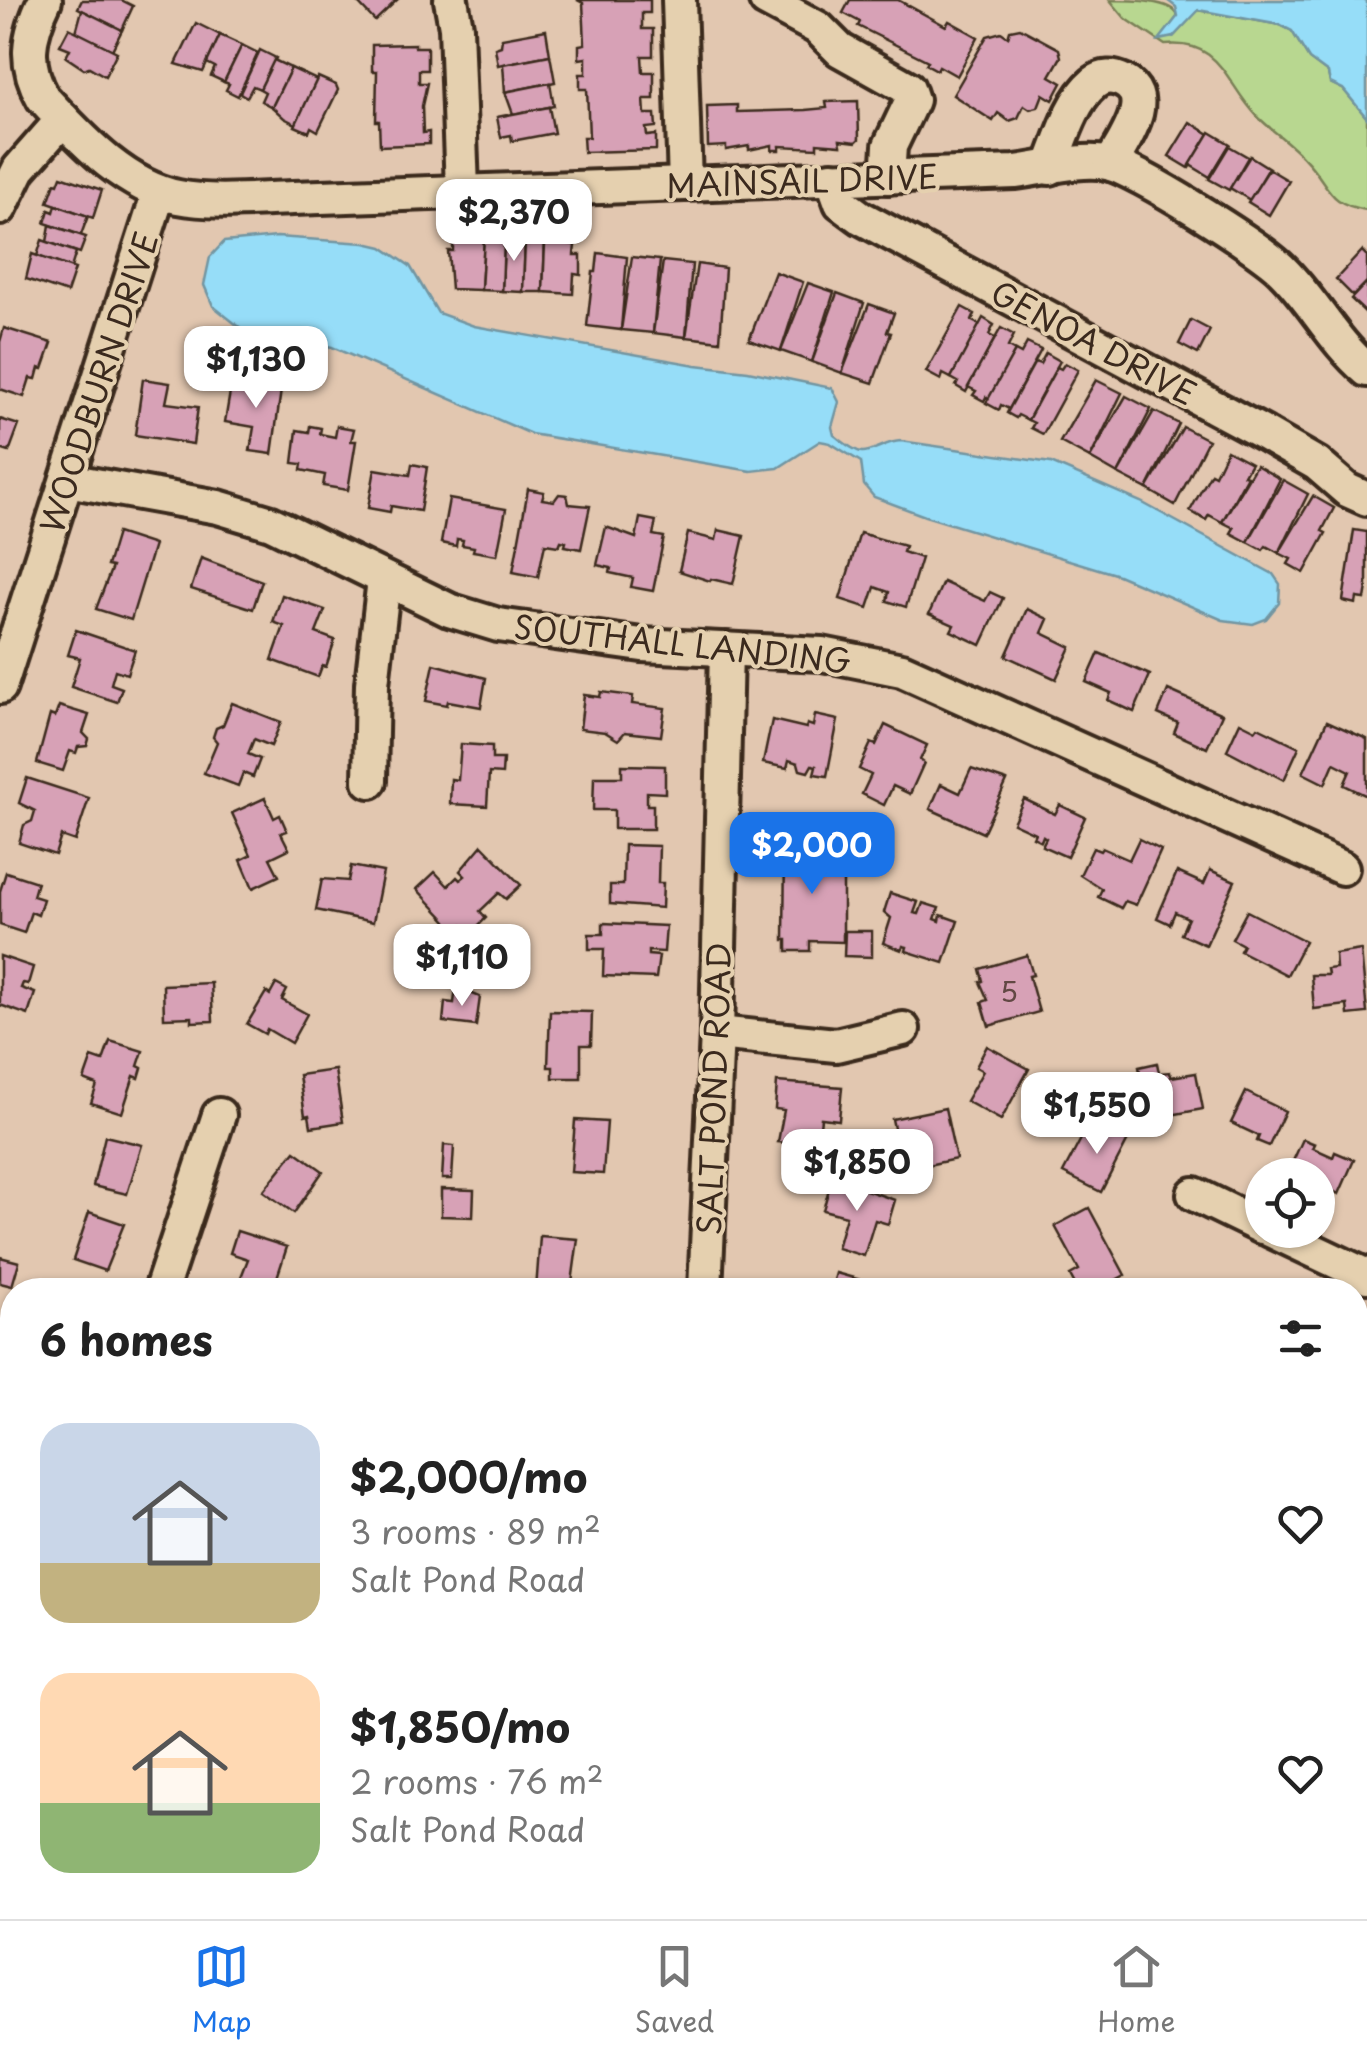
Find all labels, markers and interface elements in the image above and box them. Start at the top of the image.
street label: MAINSAIL DRIVE [666,151,938,209]
pin: $2,370 [433,179,595,264]
text: $2,370 [458,187,570,235]
street label: WOODBURN DRIVE [27,225,169,539]
street label: GENOA DRIVE [983,268,1205,416]
pin: $1,130 [175,326,337,411]
text: $1,130 [206,334,306,382]
street label: SOUTHALL LANDING [512,601,854,685]
pin: $2,000 [731,812,893,897]
text: $2,000 [752,820,872,868]
pin: $1,110 [381,924,543,1009]
text: $1,110 [416,932,509,980]
street label: SALT POND ROAD [684,942,742,1236]
house number: 5 [1000,969,1018,1012]
pin: $1,550 [1016,1072,1178,1157]
text: $1,550 [1043,1080,1151,1128]
pin: $1,850 [776,1129,938,1214]
text: $1,850 [803,1137,911,1185]
map controls [1245,1158,1335,1248]
button: locate [1245,1158,1335,1248]
text: 6 homes [40,1307,213,1370]
icon: filters [1273,1311,1328,1366]
text: $2,000/mo [350,1444,587,1507]
icon: home [120,1463,240,1583]
icon: heart [1273,1496,1328,1551]
text: 3 rooms · 89 m² [350,1507,601,1555]
text: Salt Pond Road [350,1555,585,1603]
text: $1,850/mo [350,1694,570,1757]
icon: home [120,1713,240,1833]
icon: heart [1273,1746,1328,1801]
text: 2 rooms · 76 m² [350,1757,604,1805]
text: Salt Pond Road [350,1805,585,1853]
tab: Map [192,1939,251,2042]
tab: Saved [635,1939,714,2042]
tab: Home [1097,1939,1175,2042]

